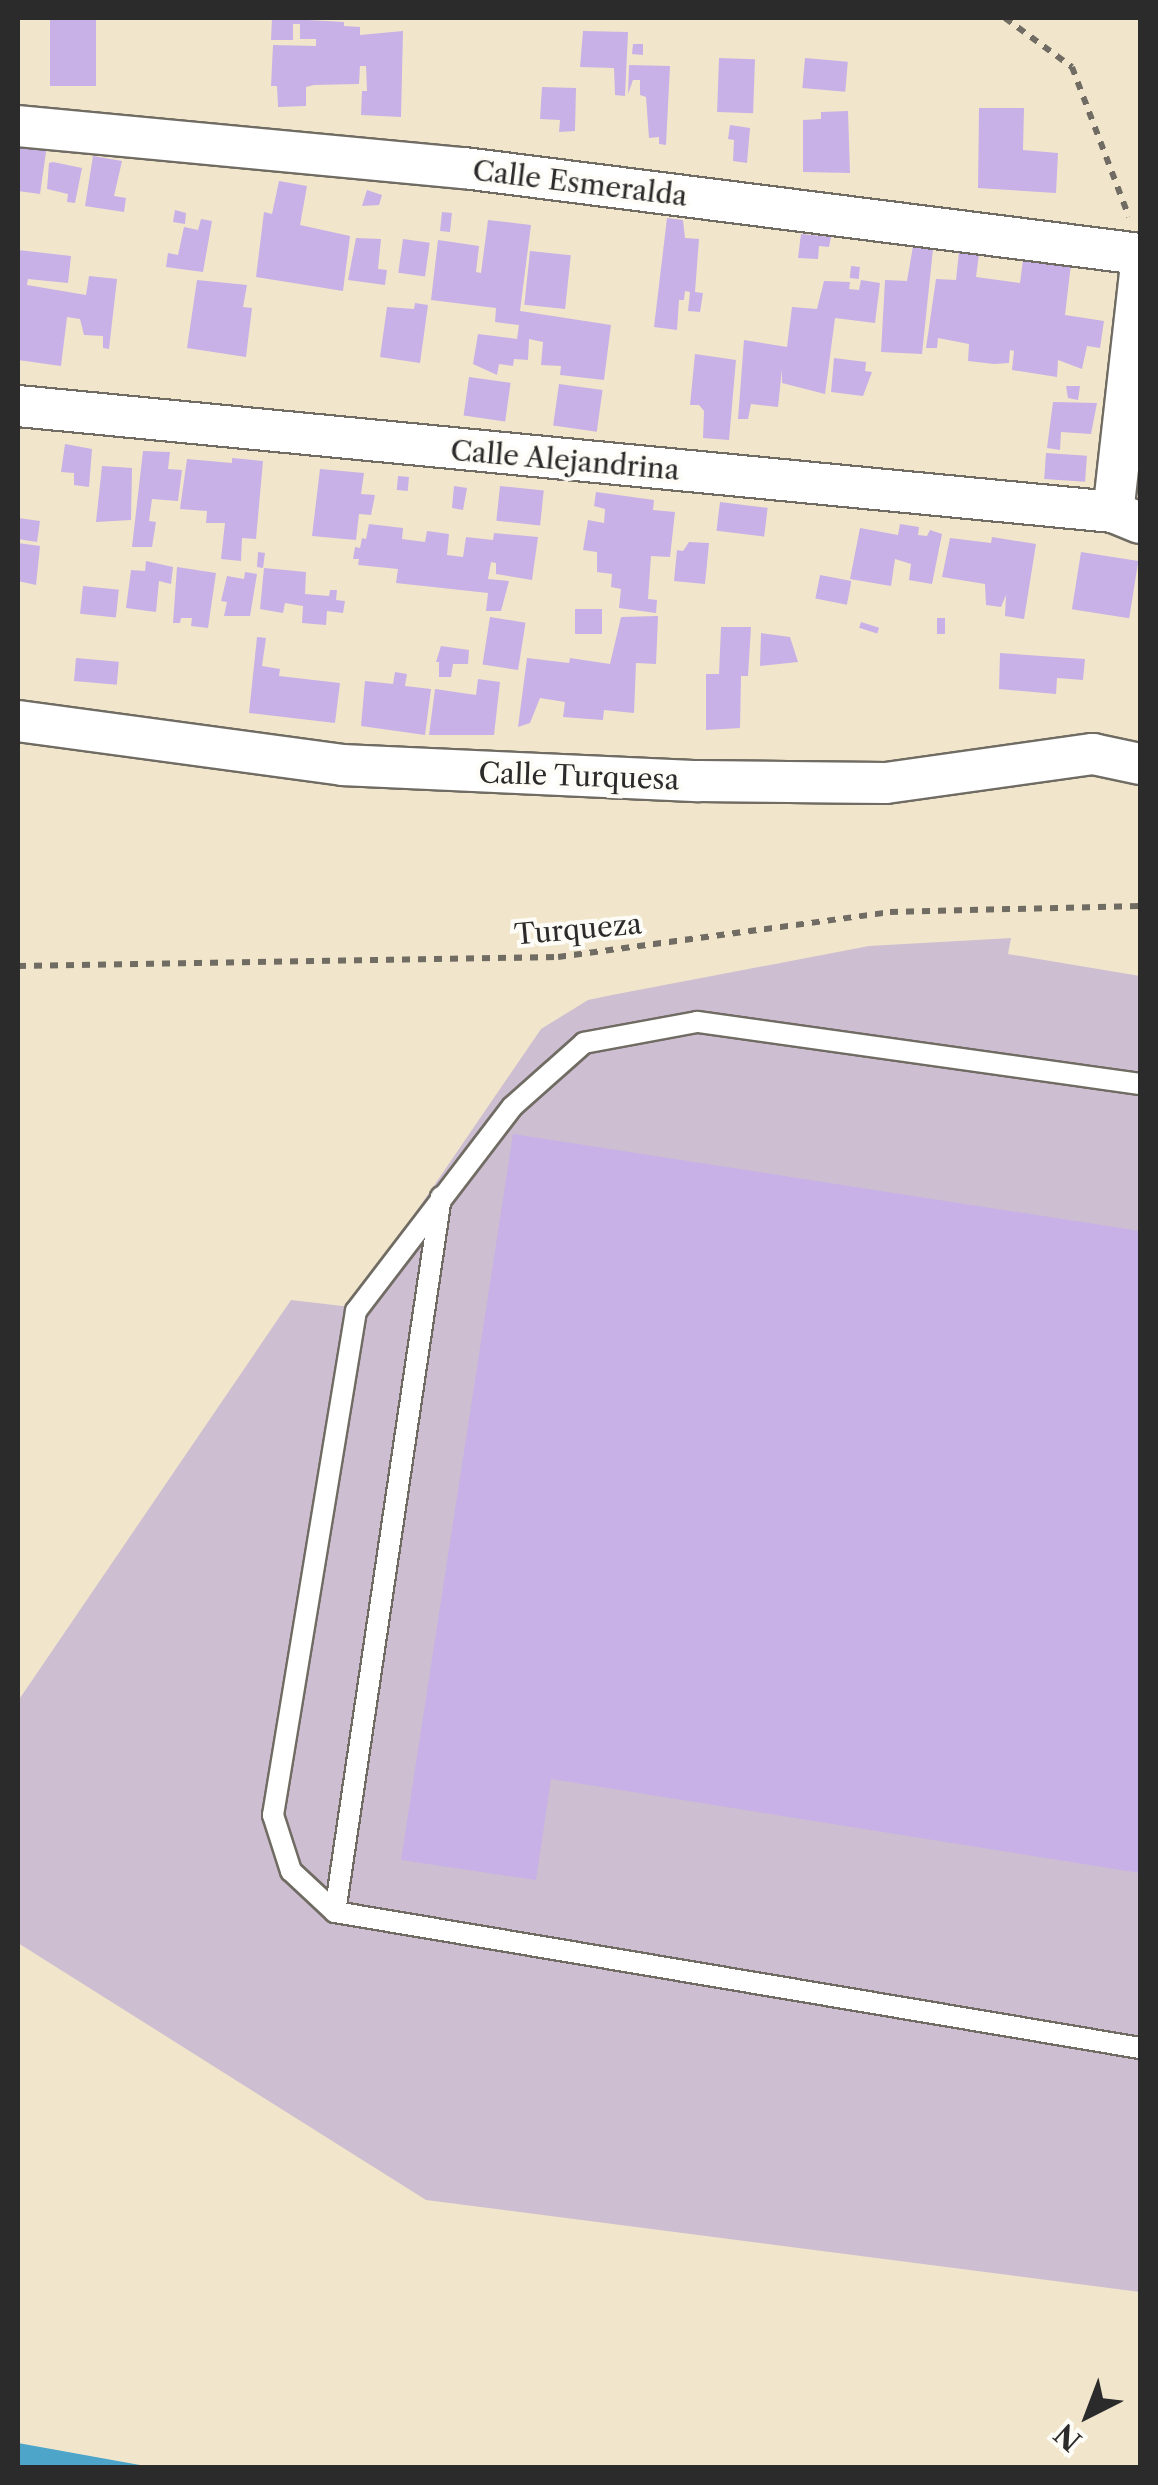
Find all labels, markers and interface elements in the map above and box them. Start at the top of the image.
street label: Calle Esmeralda [471,153,689,213]
street label: Calle Alejandrina [449,433,681,487]
street label: Calle Turquesa [478,756,680,796]
street label: Turqueza [513,907,643,951]
north arrow [1038,2365,1138,2465]
text: N [1048,2417,1088,2458]

